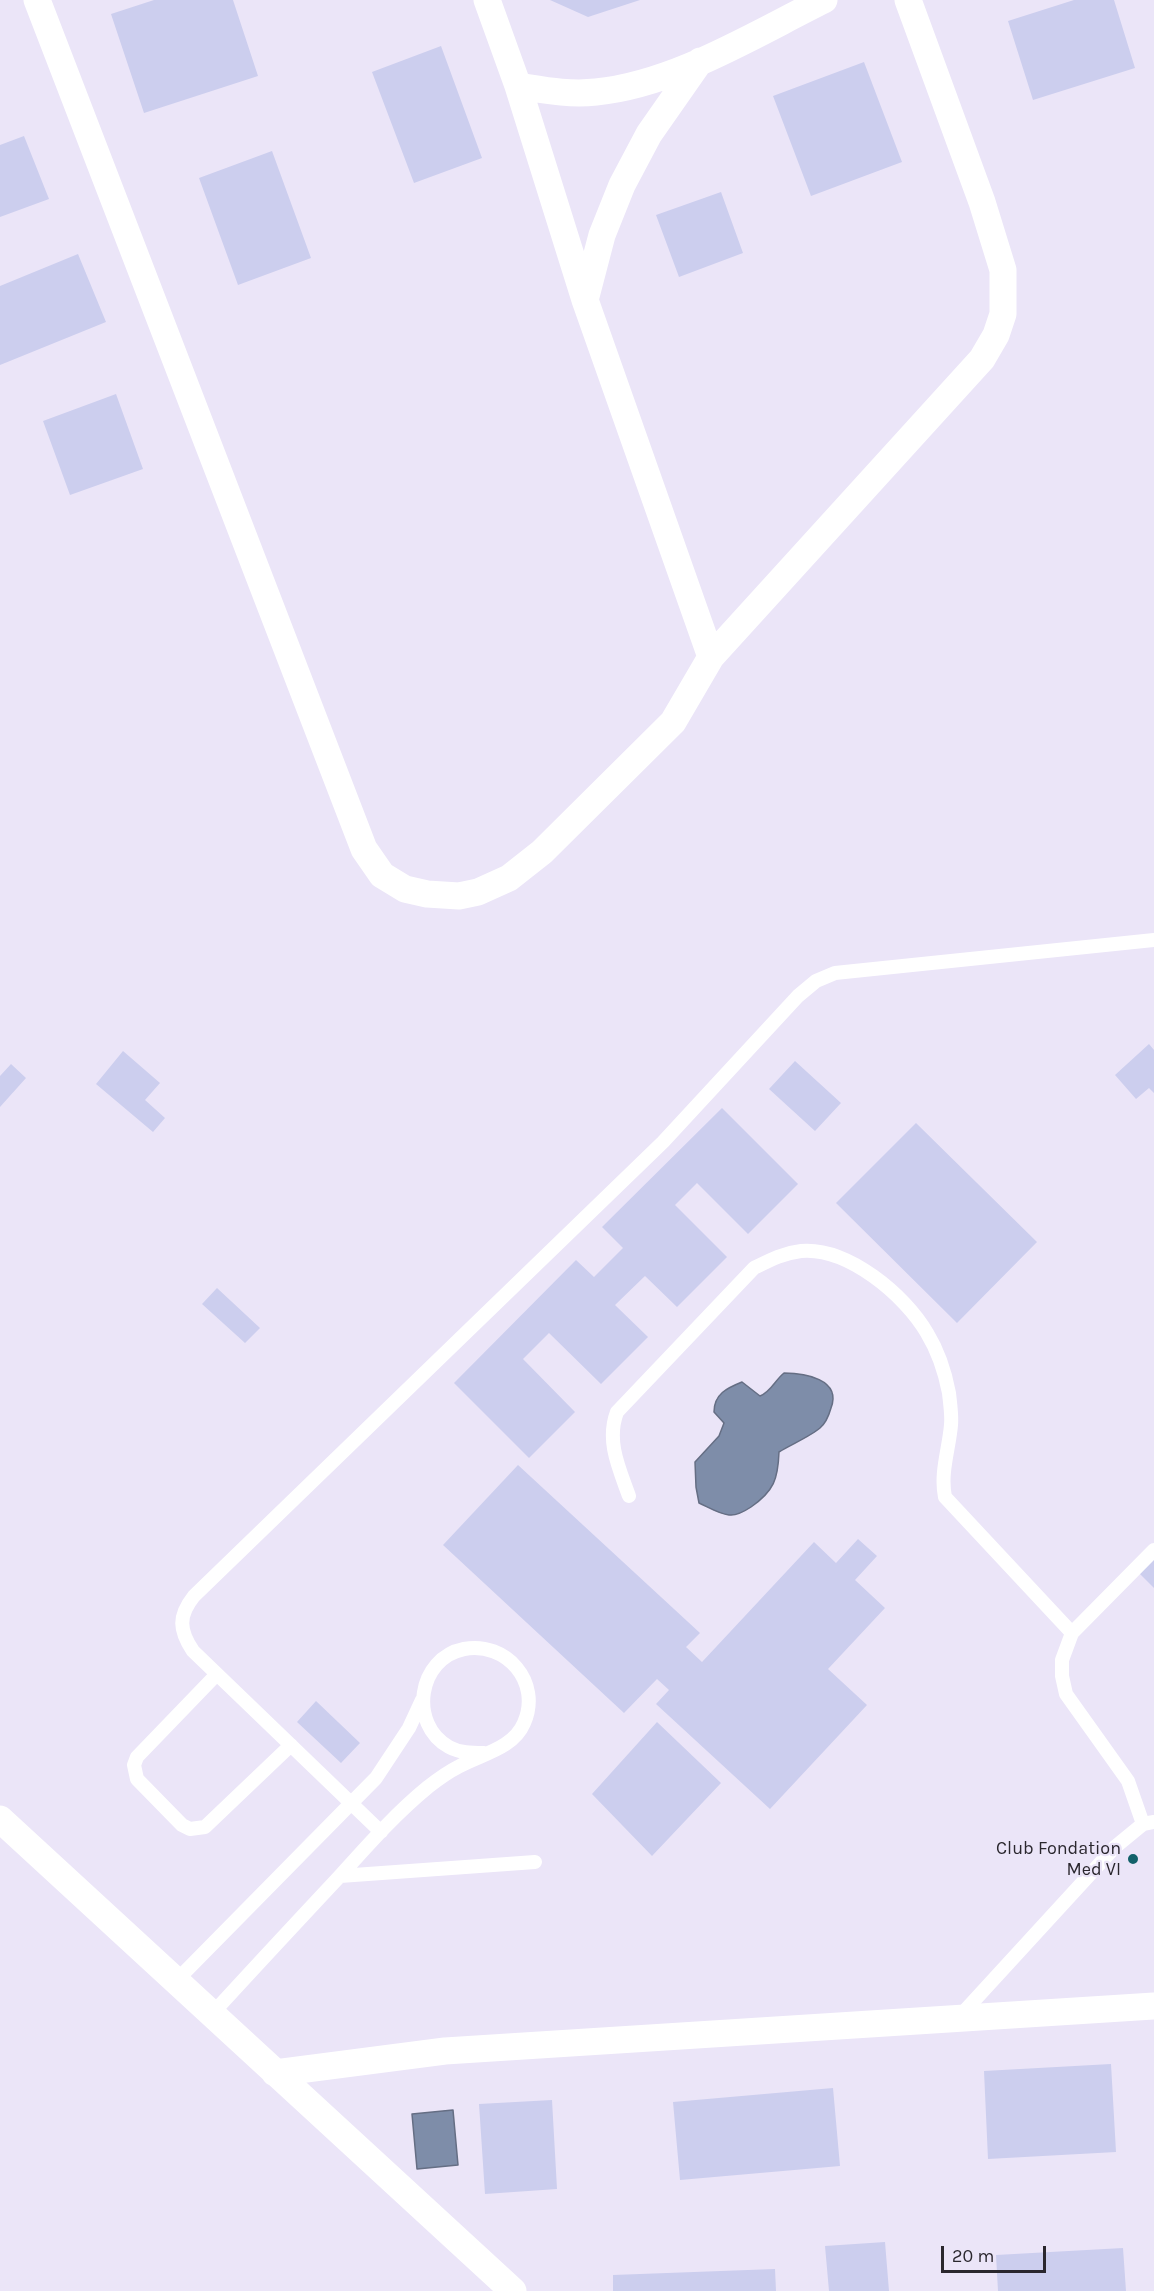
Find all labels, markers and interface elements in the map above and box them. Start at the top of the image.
place label: Club Fondation Med VI [996,1838,1121,1880]
marker: Club Fondation Med VI [1126,1852,1140,1866]
scale bar [944,2234,1049,2272]
text: 20 m [952,2245,994,2267]

